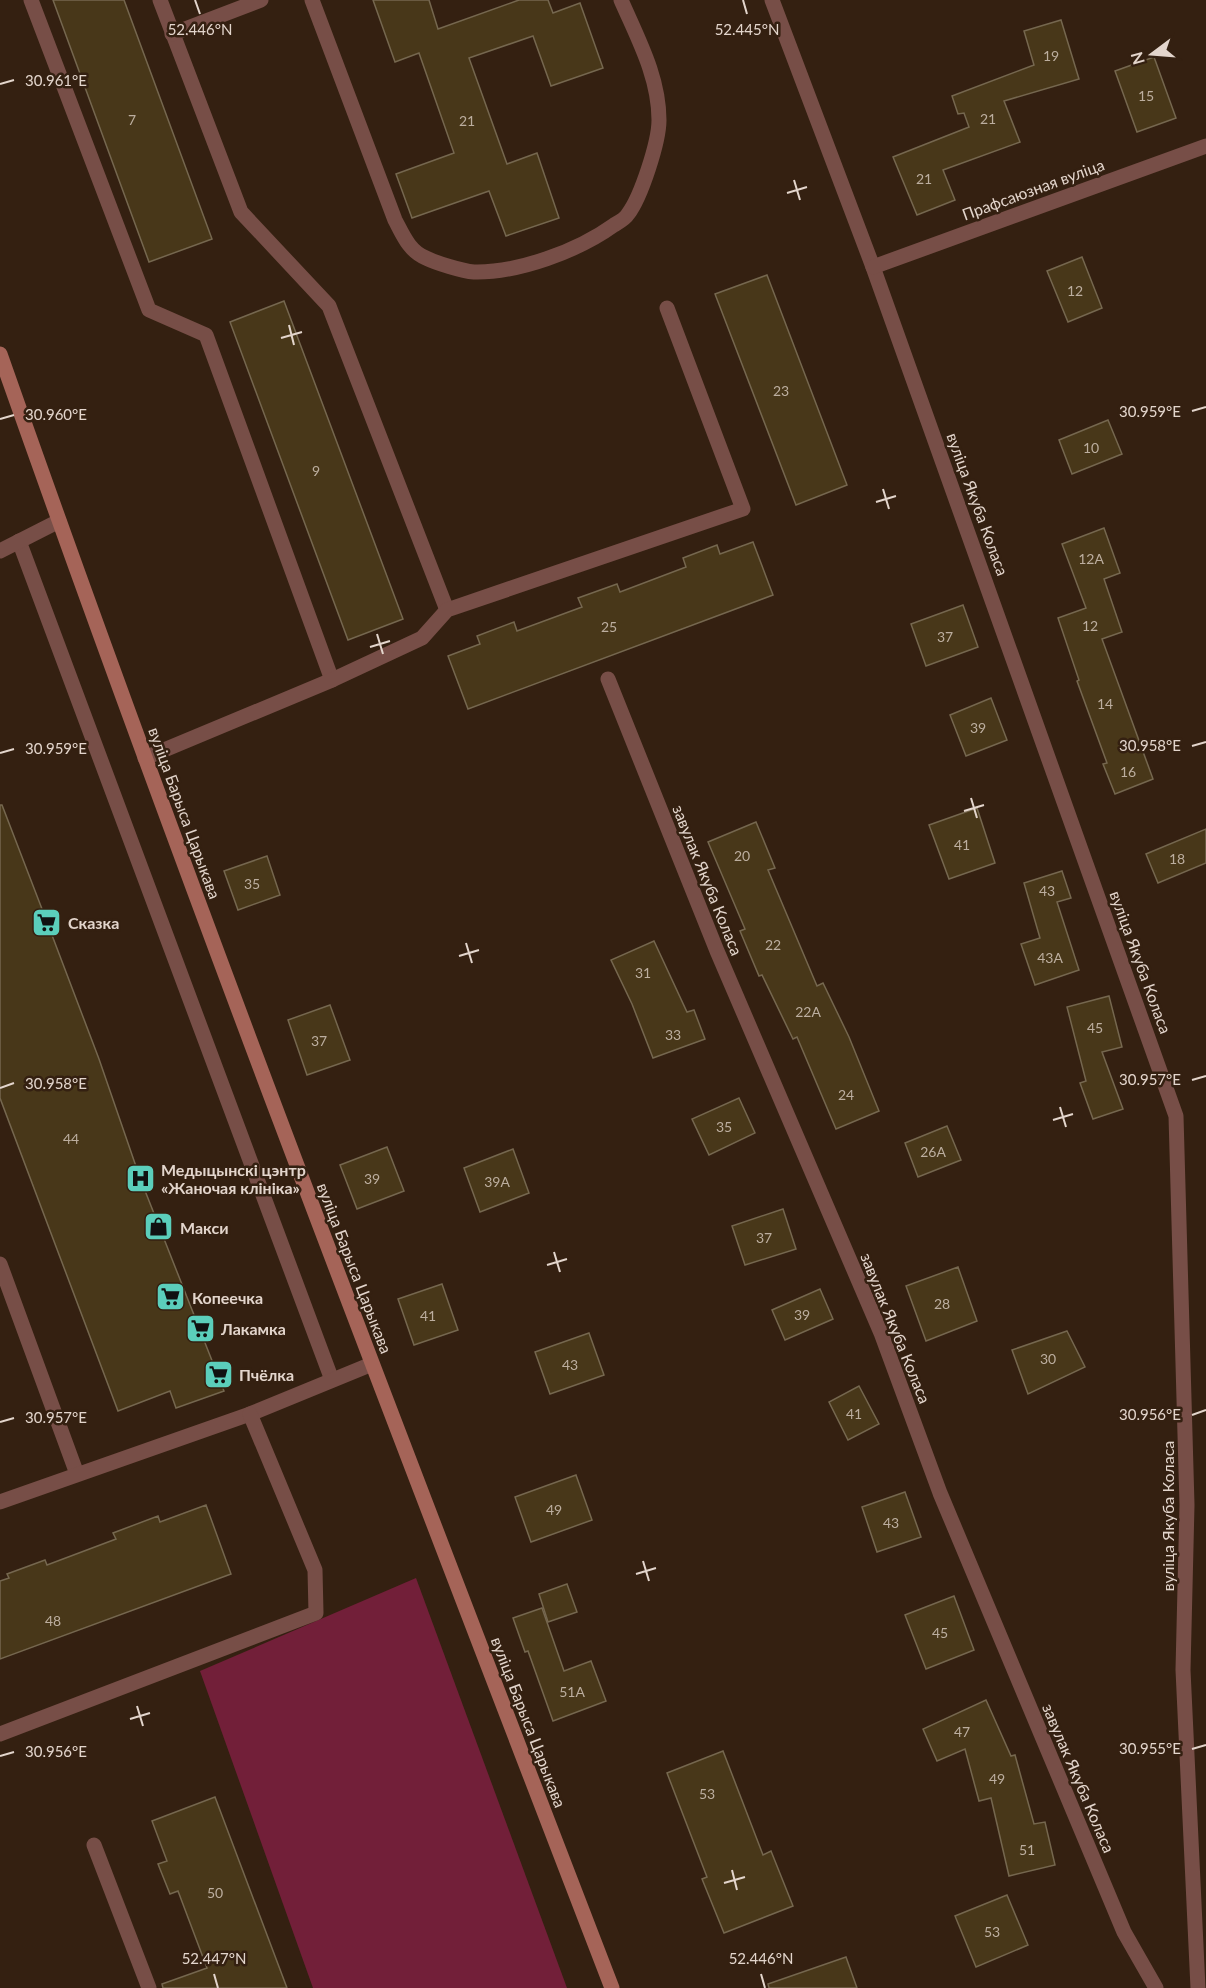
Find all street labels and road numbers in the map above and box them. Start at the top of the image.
street label: Прафсаюзная вуліца [959,154,1107,224]
street label: вуліца Якуба Коласа [943,430,1013,578]
street label: вуліца Барыса Царыкава [145,725,225,901]
street label: завулак Якуба Коласа [669,802,747,958]
street label: вуліца Якуба Коласа [1106,888,1176,1036]
street label: вуліца Барыса Царыкава [314,1180,396,1356]
street label: завулак Якуба Коласа [857,1250,935,1406]
street label: вуліца Якуба Коласа [1158,1441,1177,1591]
street label: вуліца Барыса Царыкава [488,1634,570,1810]
street label: завулак Якуба Коласа [1039,1700,1119,1856]

